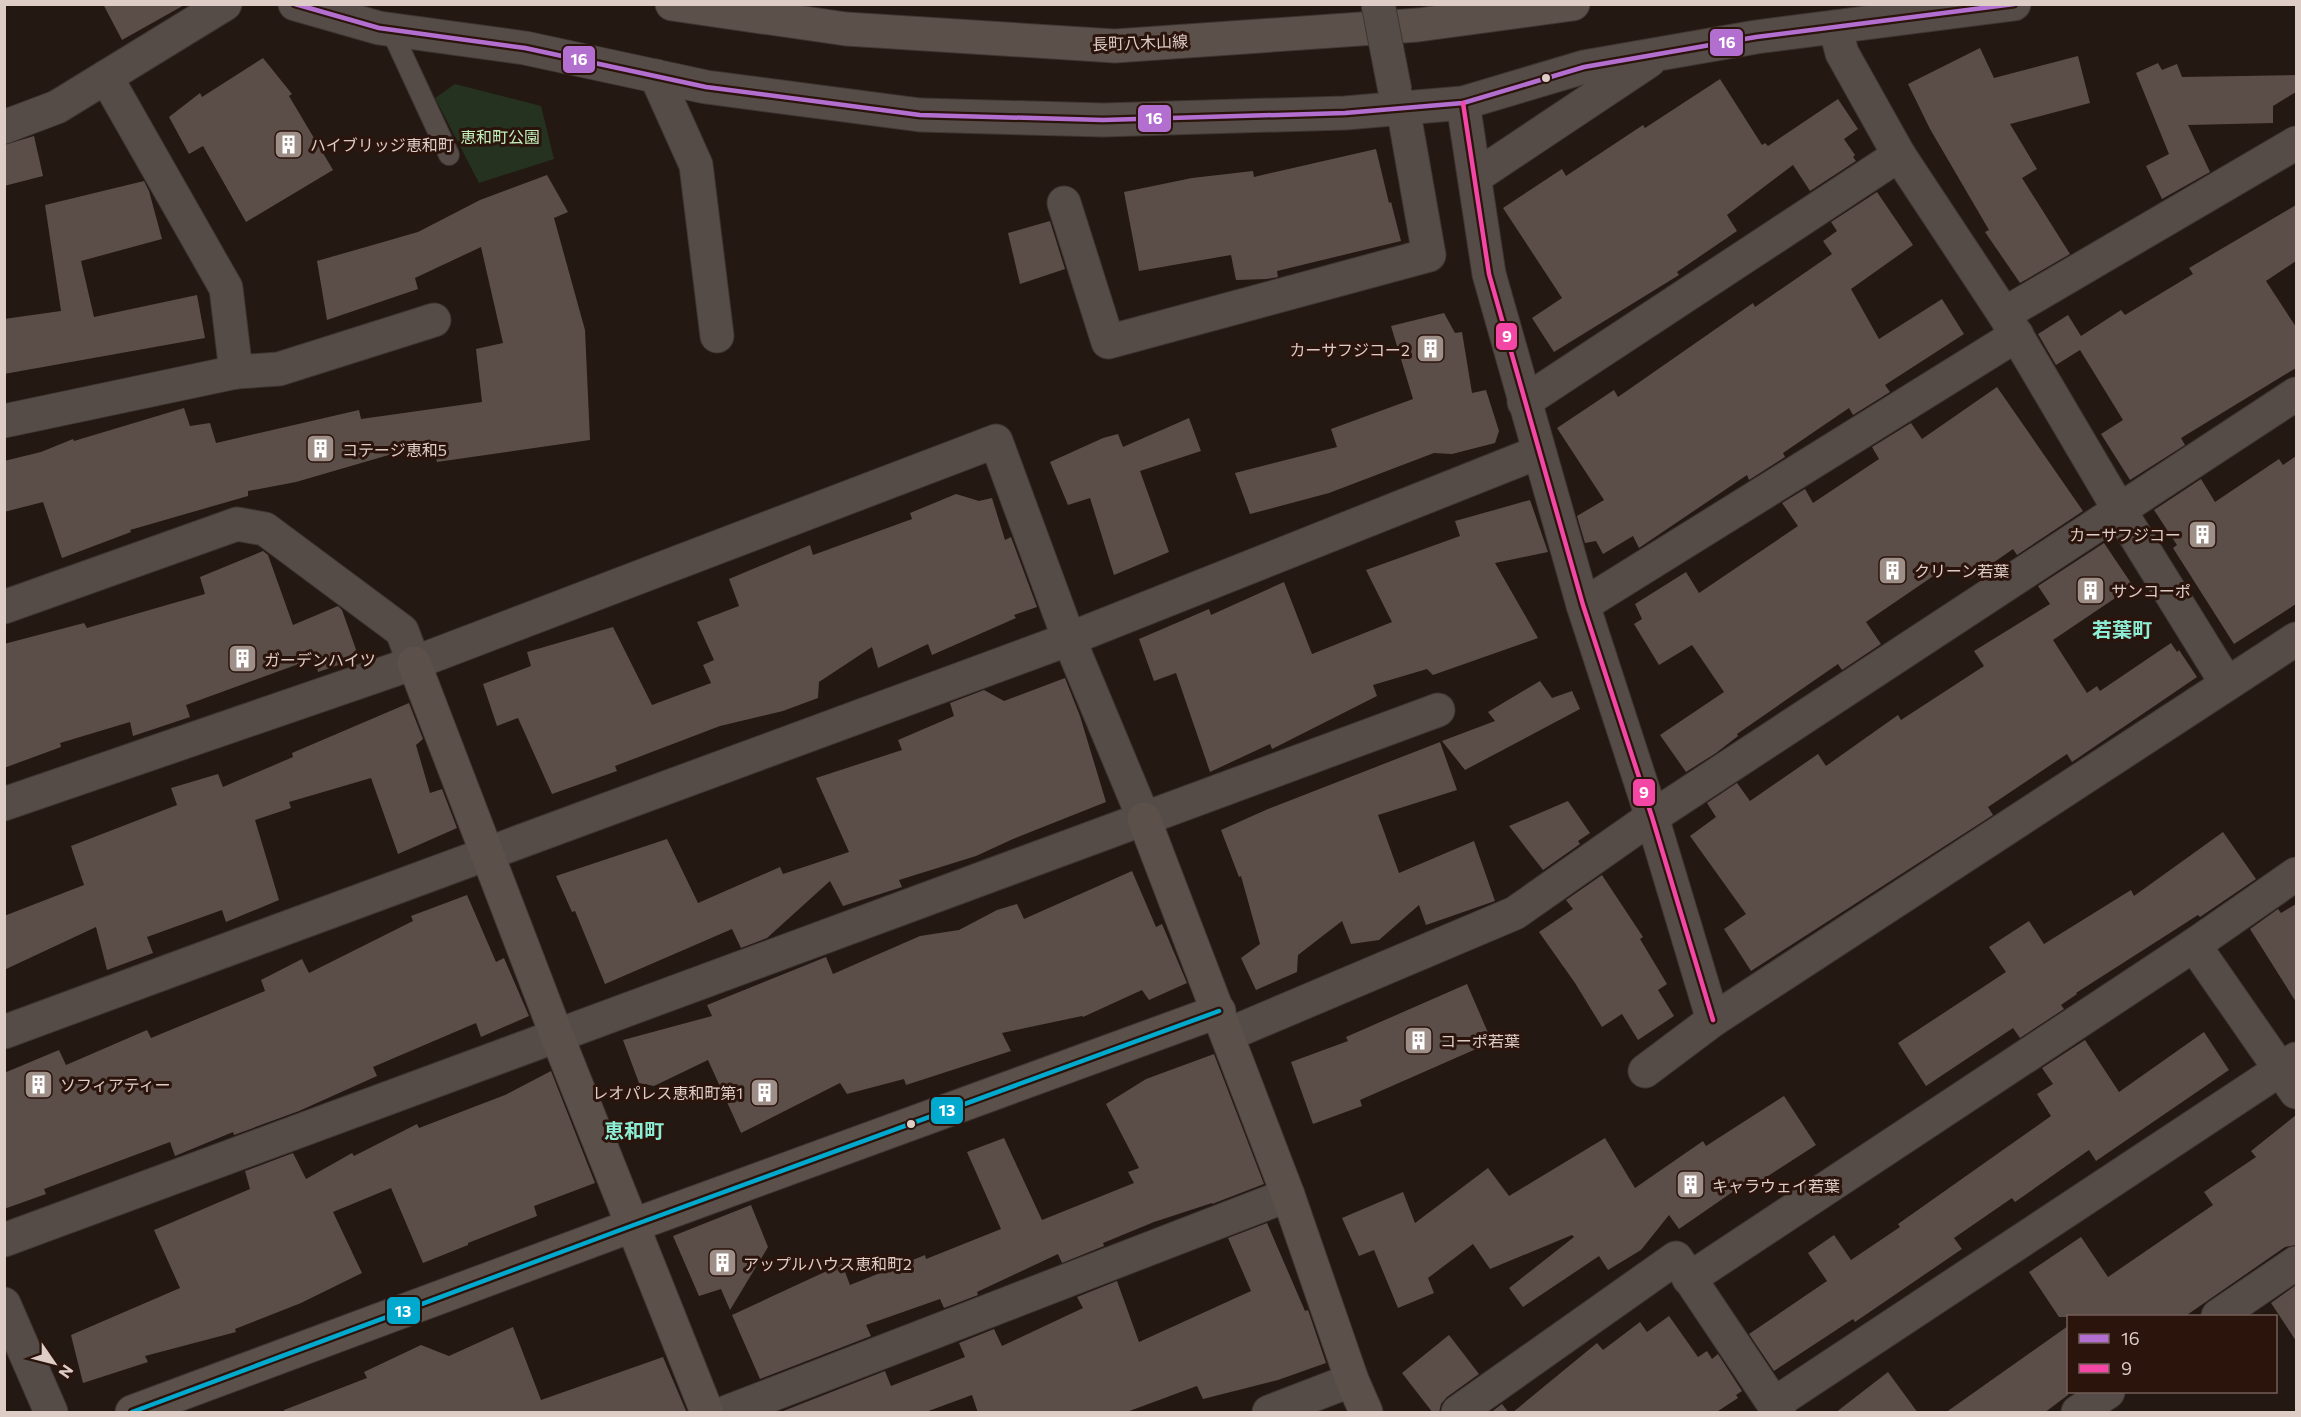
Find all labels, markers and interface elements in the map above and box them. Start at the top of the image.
line badge: 16 [1709,28,1744,57]
street label: 長町八木山線 [1092,31,1188,53]
text: 16 [1718,32,1736,51]
line badge: 16 [562,45,596,74]
text: 16 [570,49,588,68]
unlabelled marker [1540,72,1552,84]
line badge: 16 [1137,104,1172,133]
text: 16 [1145,108,1163,127]
park label: 恵和町公園 [460,127,540,146]
building icon: ハイブリッジ恵和町 [273,128,305,160]
place label: ハイブリッジ恵和町 [310,135,454,154]
line badge: 9 [1495,322,1518,351]
text: 9 [1502,326,1512,345]
building icon: カーサフジコー2 [1415,333,1447,365]
place label: カーサフジコー2 [1289,340,1410,359]
building icon: コテージ恵和5 [305,433,337,465]
place label: コテージ恵和5 [342,440,447,459]
building icon: カーサフジコー [2186,518,2218,550]
place label: カーサフジコー [2069,525,2181,544]
building icon: クリーン若葉 [1877,554,1909,586]
place label: クリーン若葉 [1914,561,2009,580]
building icon: サンコーポ [2074,574,2106,606]
place label: サンコーポ [2111,581,2191,600]
district label: 若葉町 [2092,617,2152,641]
building icon: ガーデンハイツ [227,643,259,675]
place label: ガーデンハイツ [264,650,376,669]
line badge: 9 [1632,778,1656,807]
text: 9 [1639,782,1649,801]
building icon: コーポ若葉 [1403,1024,1435,1056]
place label: コーポ若葉 [1440,1031,1520,1050]
building icon: ソフィアティー [23,1068,55,1100]
place label: ソフィアティー [60,1075,171,1094]
building icon: レオパレス恵和町第1 [748,1076,780,1108]
place label: レオパレス恵和町第1 [592,1083,743,1102]
line badge: 13 [930,1096,964,1125]
text: 13 [939,1100,955,1119]
district label: 恵和町 [604,1118,664,1142]
unlabelled marker [905,1118,917,1130]
building icon: キャラウェイ若葉 [1675,1169,1707,1201]
place label: キャラウェイ若葉 [1712,1176,1840,1195]
building icon: アップルハウス恵和町2 [706,1247,738,1279]
place label: アップルハウス恵和町2 [743,1254,912,1273]
line badge: 13 [386,1296,421,1325]
text: 13 [395,1301,411,1320]
legend [2067,1315,2277,1393]
text: 16 [2121,1327,2140,1349]
north arrow [24,1333,84,1393]
text: 9 [2121,1357,2132,1379]
text: N [55,1362,78,1382]

